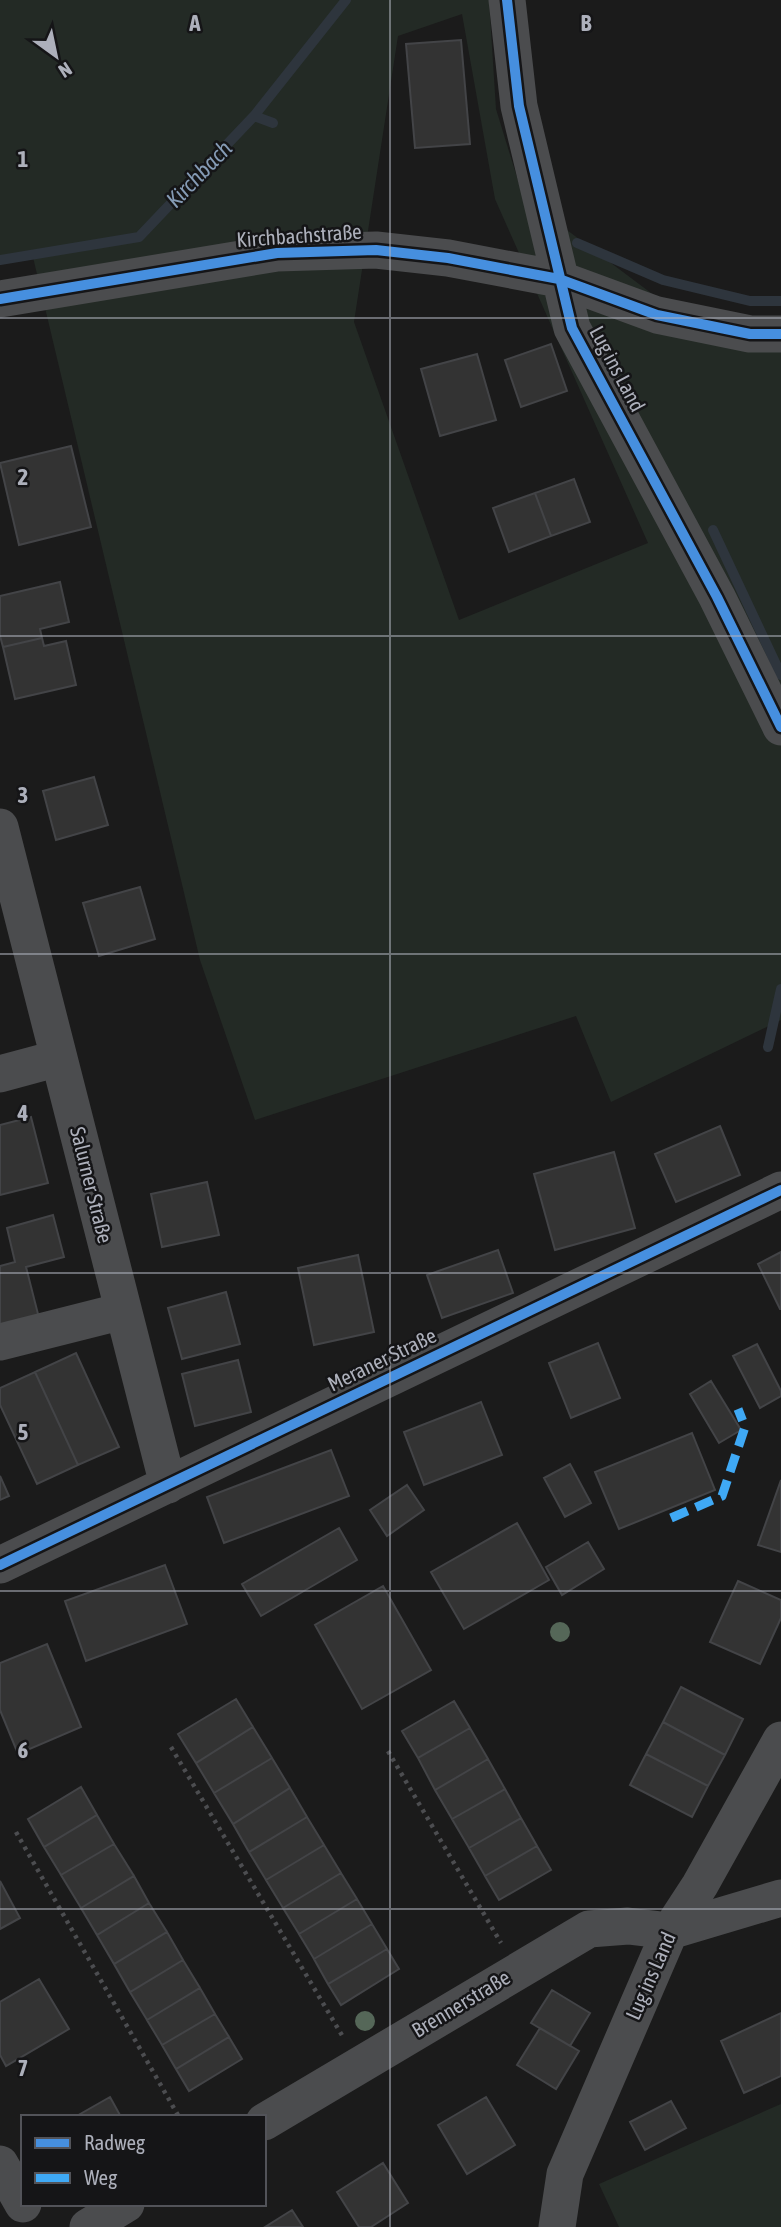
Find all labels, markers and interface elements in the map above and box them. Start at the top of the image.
text: A [188,10,201,36]
text: B [581,10,592,36]
north arrow [21,21,91,91]
text: N [55,58,76,83]
water label: Kirchbach [161,135,237,213]
text: 1 [18,146,29,172]
street label: Kirchbachstraße [236,219,362,251]
street label: Lug ins Land [585,322,650,415]
text: 2 [18,464,28,490]
text: 3 [18,782,28,808]
text: 4 [17,1100,29,1126]
street label: Salurner Straße [66,1124,118,1245]
street label: Meraner Straße [323,1323,440,1396]
text: 5 [18,1419,29,1445]
text: 6 [18,1737,29,1763]
street label: Lug ins Land [620,1928,680,2023]
street label: Brennerstraße [407,1964,514,2042]
text: 7 [18,2055,28,2081]
legend [21,2115,266,2206]
text: Radweg [84,2130,145,2154]
text: Weg [84,2165,117,2189]

